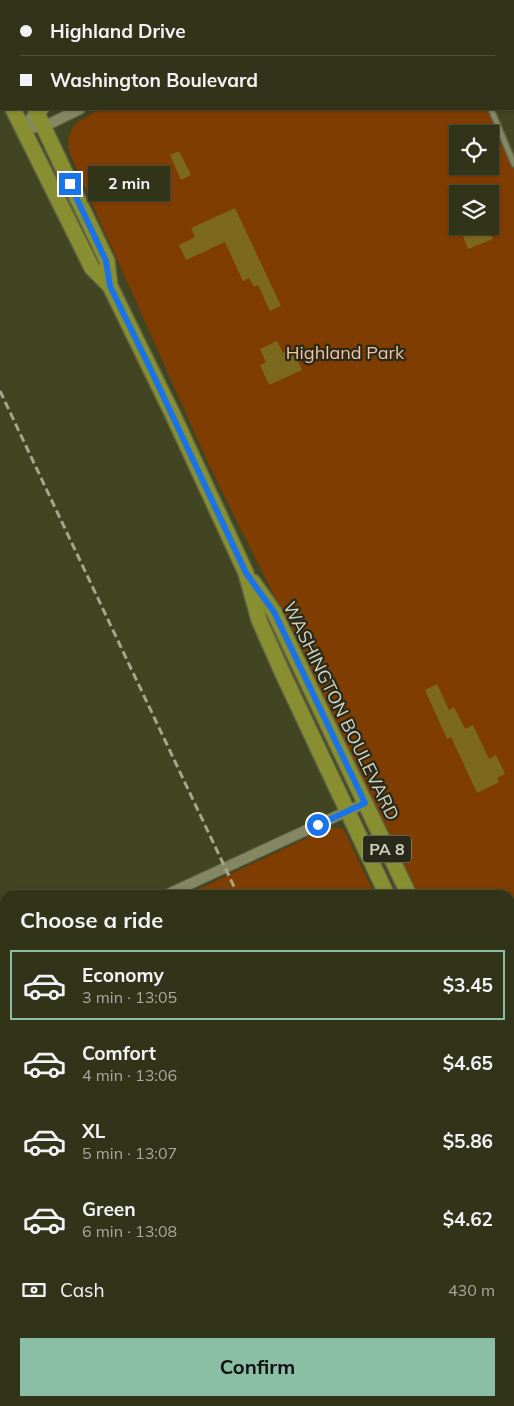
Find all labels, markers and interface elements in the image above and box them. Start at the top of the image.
text: Highland Drive [50,19,186,43]
text: Washington Boulevard [50,68,258,92]
map controls [449,125,499,235]
button: locate [449,125,499,175]
callout: 2 min [88,166,170,202]
route end [59,173,81,195]
text: 2 min [108,173,150,193]
button: layers [449,185,499,235]
park label: Highland Park [286,341,405,364]
street label: WASHINGTON BOULEVARD [278,598,405,824]
route start [307,814,329,836]
road number: PA 8 [363,836,411,862]
text: Choose a ride [20,906,163,934]
icon: car [22,963,67,1008]
text: Economy [82,963,164,987]
text: $3.45 [443,973,493,997]
text: 3 min · 13:05 [82,987,177,1007]
icon: car [22,1041,67,1086]
text: Comfort [82,1041,156,1065]
text: $4.65 [443,1051,493,1075]
text: 4 min · 13:06 [82,1065,177,1085]
icon: car [22,1119,67,1164]
text: XL [82,1119,105,1143]
text: $5.86 [443,1129,493,1153]
text: 5 min · 13:07 [82,1143,177,1163]
icon: car [22,1197,67,1242]
text: Green [82,1197,136,1221]
text: $4.62 [443,1207,493,1231]
text: 6 min · 13:08 [82,1221,177,1241]
icon: cash [20,1276,48,1304]
text: Cash [60,1278,105,1302]
text: 430 m [448,1280,495,1300]
button: Confirm [20,1338,495,1396]

